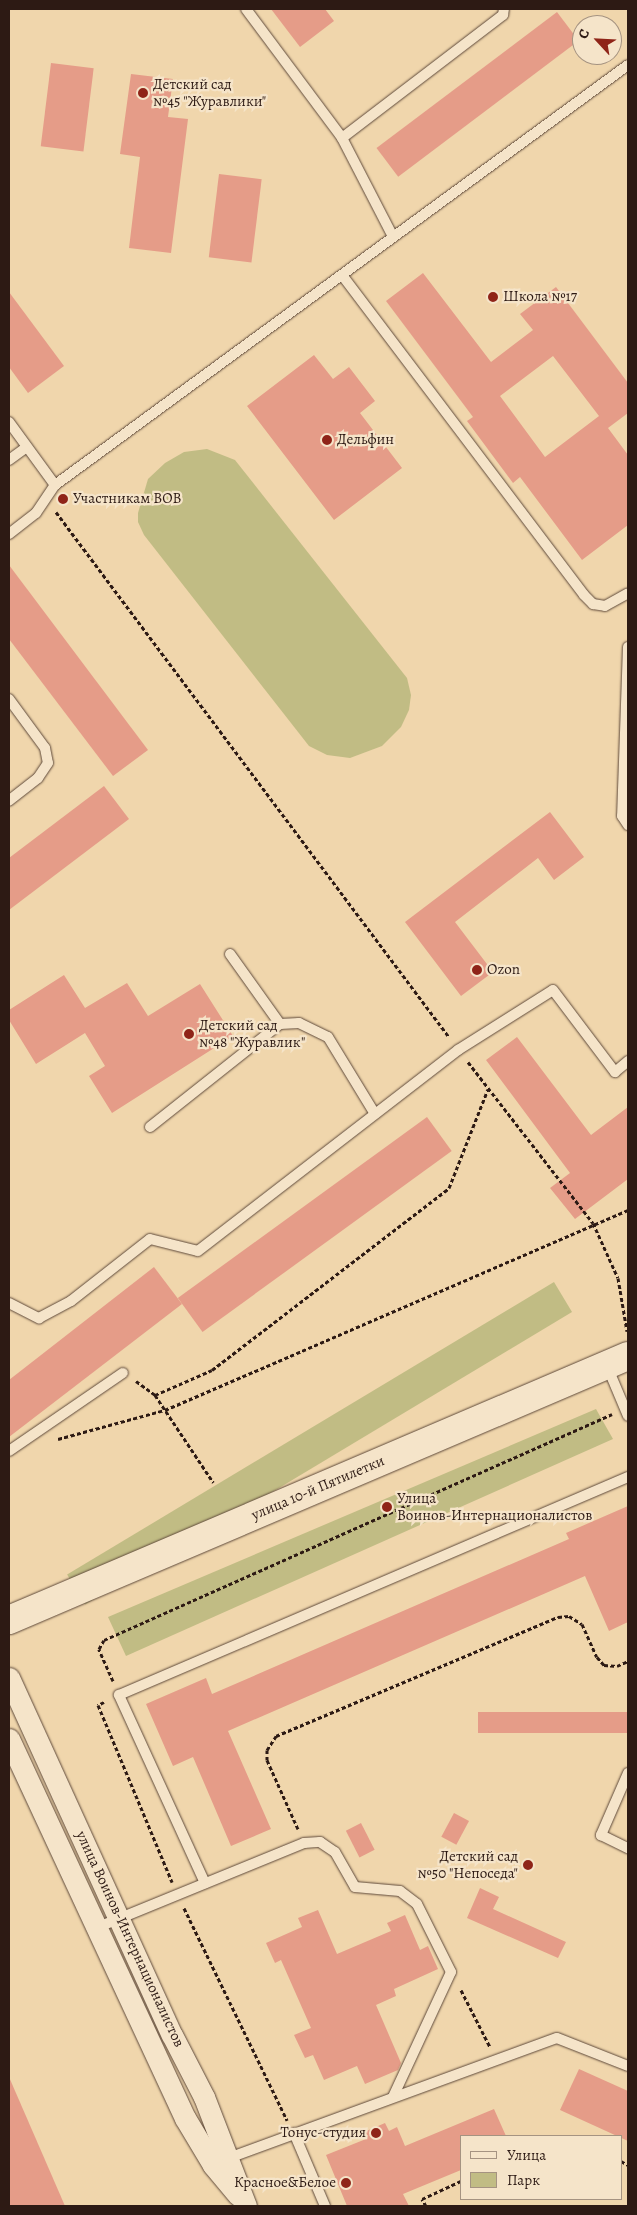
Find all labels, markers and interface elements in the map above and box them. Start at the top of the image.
north arrow [572,15,622,65]
text: С [573,26,594,42]
place label: Детский сад №45 "Журавлики" [153,75,266,110]
marker: Детский сад №45 "Журавлики" [137,87,149,99]
place label: Школа №17 [503,288,577,306]
marker: Школа №17 [487,291,499,303]
place label: Дельфин [337,431,394,449]
marker: Дельфин [321,434,333,446]
place label: Участникам ВОВ [73,490,182,508]
marker: Участникам ВОВ [57,493,69,505]
place label: Ozon [487,961,520,979]
marker: Ozon [471,964,483,976]
place label: Детский сад №48 "Журавлик" [199,1016,306,1051]
marker: Детский сад №48 "Журавлик" [183,1028,195,1040]
street label: улица 10-й Пятилетки [249,1452,387,1524]
place label: Улица Воинов-Интернационалистов [397,1489,592,1524]
marker: Улица Воинов-Интернационалистов [381,1501,393,1513]
street label: улица Воинов-Интернационалистов [72,1828,188,2050]
place label: Детский сад №50 "Непоседа" [417,1847,518,1882]
marker: Детский сад №50 "Непоседа" [522,1859,534,1871]
place label: Тонус-студия [281,2124,366,2142]
marker: Тонус-студия [370,2127,382,2139]
legend [460,2135,622,2200]
text: Улица [507,2145,546,2165]
text: Парк [507,2170,540,2190]
place label: Красное&Белое [234,2174,336,2192]
marker: Красное&Белое [340,2177,352,2189]

